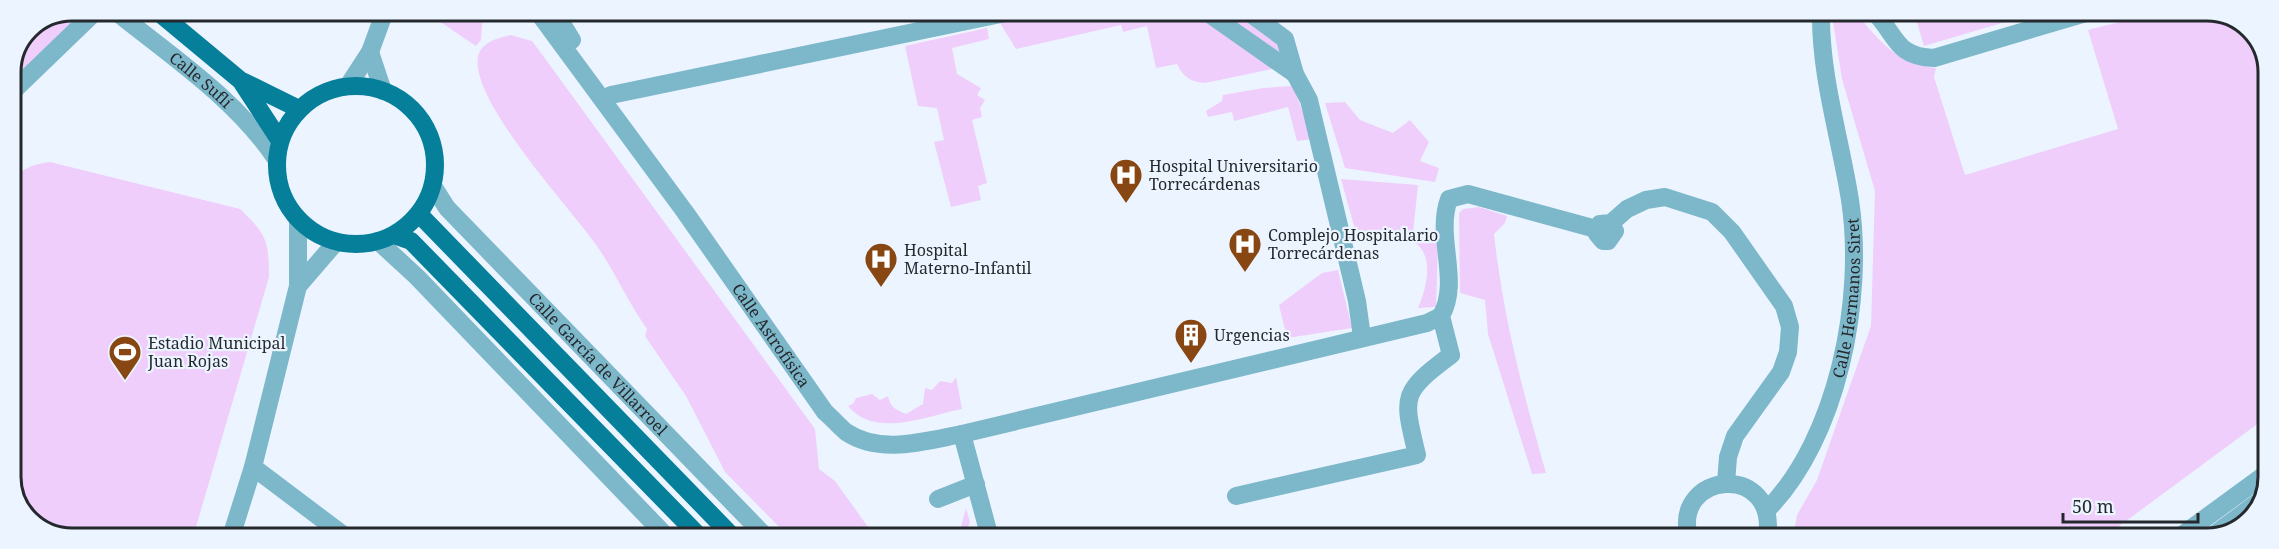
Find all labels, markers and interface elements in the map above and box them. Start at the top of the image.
street label: Calle Suflí [165,47,237,113]
place label: Hospital Universitario Torrecárdenas [1149,155,1318,195]
hospital icon: Hospital Universitario Torrecárdenas [1108,157,1144,204]
street label: Calle Hermanos Siret [1827,217,1865,380]
place label: Complejo Hospitalario Torrecárdenas [1268,224,1438,264]
hospital icon: Complejo Hospitalario Torrecárdenas [1227,226,1263,273]
place label: Hospital Materno-Infantil [904,239,1031,279]
hospital icon: Hospital Materno-Infantil [863,241,899,288]
street label: Calle Astrofísica [727,279,815,392]
street label: Calle García de Villarroel [524,288,672,440]
building icon: Urgencias [1173,317,1209,364]
place label: Urgencias [1214,324,1290,346]
place label: Estadio Municipal Juan Rojas [147,332,286,372]
sports icon: Estadio Municipal Juan Rojas [107,334,143,381]
scale bar [2063,486,2198,524]
text: 50 m [2072,494,2114,518]

